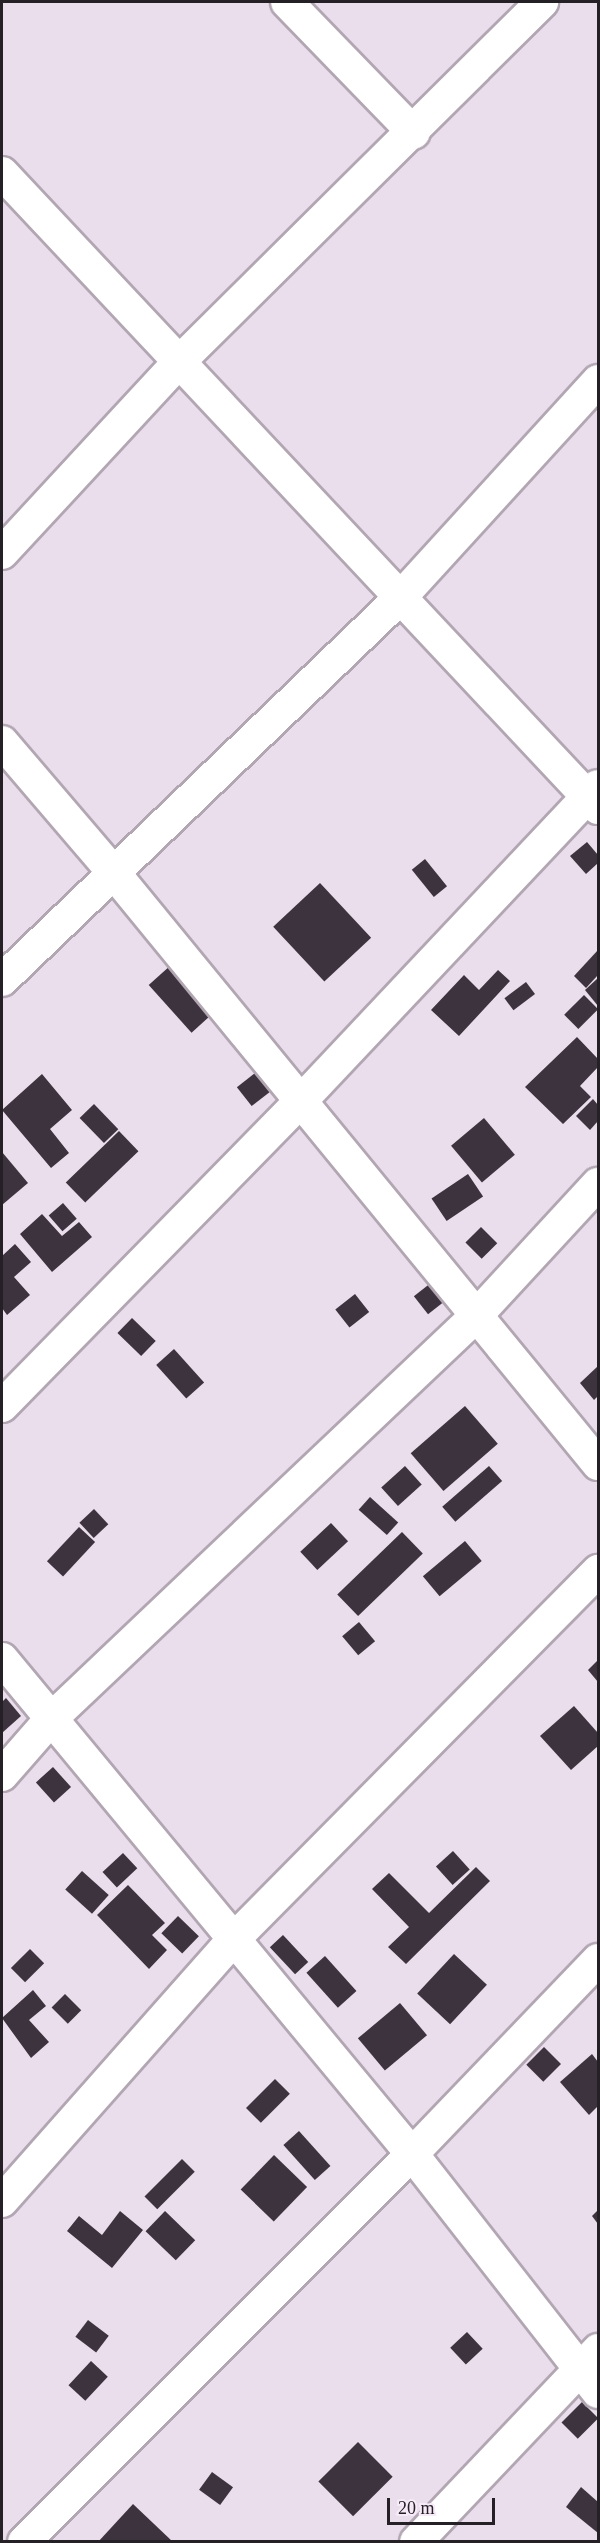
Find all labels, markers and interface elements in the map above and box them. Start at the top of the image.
scale bar [390,2486,498,2524]
text: 20 m [398,2498,435,2518]

